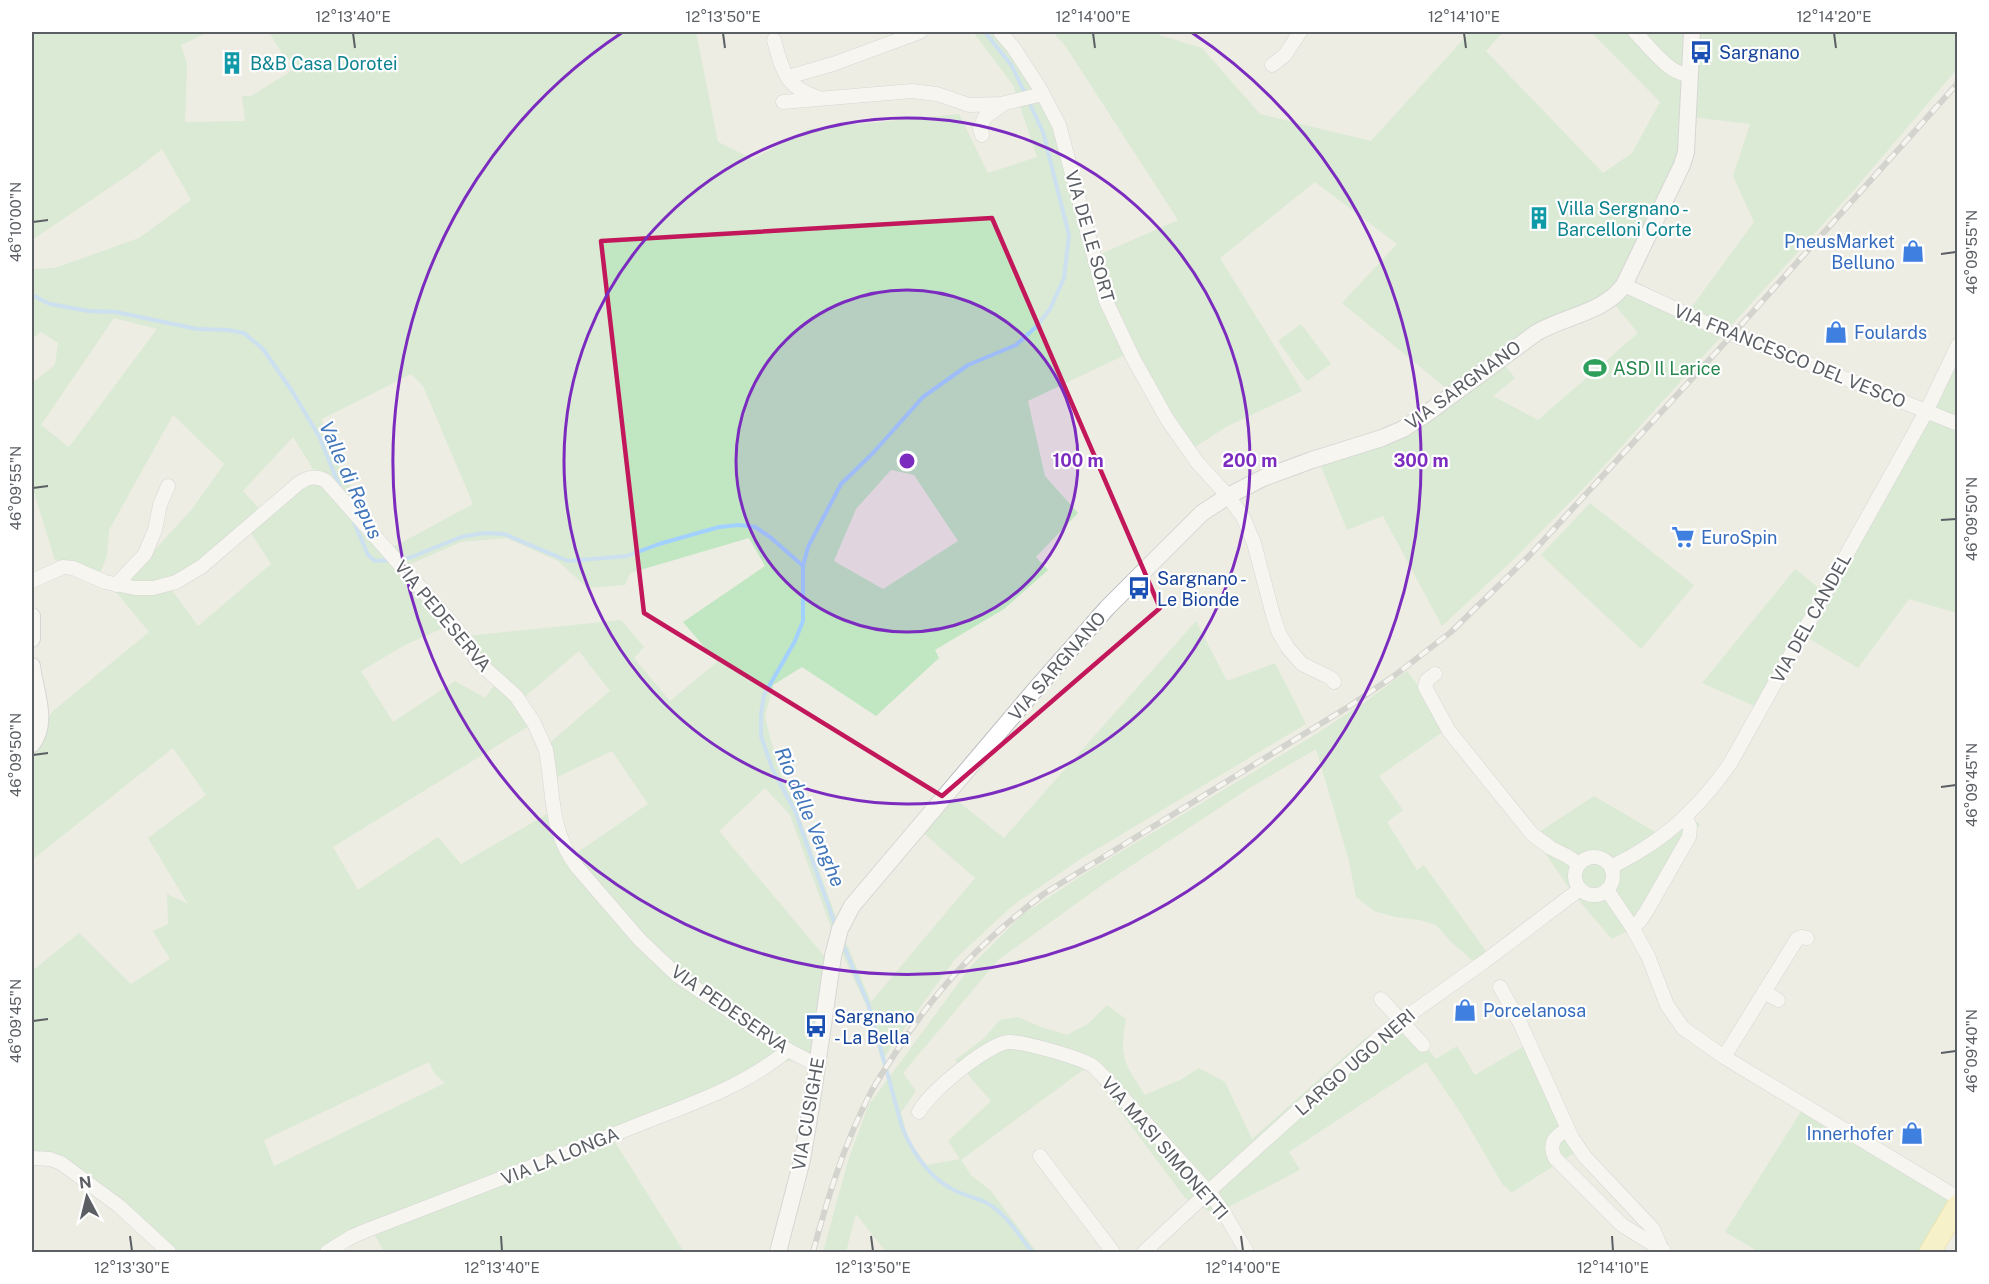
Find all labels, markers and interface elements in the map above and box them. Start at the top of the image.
text: 12°13'40"E [315,8,391,25]
text: 12°13'50"E [685,8,761,25]
text: 12°14'00"E [1055,8,1131,25]
text: 12°14'10"E [1428,8,1500,25]
text: 12°14'20"E [1796,8,1872,25]
bus stop icon: Sargnano [1688,39,1714,65]
place label: Sargnano [1719,42,1800,63]
building icon: B&B Casa Dorotei [219,50,245,76]
place label: B&B Casa Dorotei [250,53,398,74]
street label: VIA DE LE SORT [1061,168,1119,305]
text: 46°10'00"N [7,182,24,262]
place label: Villa Sergnano - Barcelloni Corte [1557,198,1692,240]
building icon: Villa Sergnano - Barcelloni Corte [1526,205,1552,231]
text: 46°09'55"N [1963,210,1980,294]
place label: PneusMarket Belluno [1784,231,1895,273]
shop icon: PneusMarket Belluno [1900,238,1926,264]
street label: VIA FRANCESCO DEL VESCO [1671,300,1909,412]
shop icon: Foulards [1823,319,1849,345]
place label: Foulards [1854,322,1927,343]
street label: VIA SARGNANO [1401,336,1525,434]
sports icon: ASD Il Larice [1582,355,1608,381]
place label: ASD Il Larice [1613,358,1721,379]
water label: Valle di Repus [314,417,388,543]
text: 46°09'55"N [7,446,24,530]
text: 100 m [1052,450,1104,471]
text: 200 m [1223,450,1277,471]
text: 300 m [1393,450,1449,471]
centre of rings [897,451,917,471]
text: 46°09'50"N [1963,477,1980,561]
supermarket icon: EuroSpin [1670,524,1696,550]
place label: EuroSpin [1701,527,1777,548]
street label: VIA DEL CANDEL [1767,549,1855,687]
street label: VIA PEDESERVA [390,556,496,676]
place label: Sargnano - Le Bionde [1157,568,1247,610]
bus stop icon: Sargnano - Le Bionde [1126,575,1152,601]
street label: VIA SARGNANO [1004,607,1110,725]
text: 46°09'50"N [7,713,24,797]
water label: Rio delle Venghe [770,743,850,891]
text: 46°09'45"N [1963,743,1980,827]
street label: VIA PEDESERVA [667,961,793,1057]
text: 46°09'45"N [7,979,24,1063]
shop icon: Porcelanosa [1452,997,1478,1023]
place label: Porcelanosa [1483,1000,1586,1021]
street label: LARGO UGO NERI [1291,1004,1419,1120]
place label: Sargnano - La Bella [834,1006,915,1048]
text: 46°09'40"N [1963,1009,1980,1093]
bus stop icon: Sargnano - La Bella [803,1013,829,1039]
street label: VIA CUSIGHE [788,1056,828,1172]
street label: VIA MASI SIMONETTI [1097,1072,1233,1224]
shop icon: Innerhofer [1899,1120,1925,1146]
street label: VIA LA LONGA [498,1123,622,1189]
place label: Innerhofer [1806,1123,1894,1144]
north arrow [57,1167,117,1227]
text: N [78,1172,93,1193]
text: 12°13'30"E [94,1259,170,1276]
text: 12°13'40"E [464,1259,540,1276]
text: 12°13'50"E [835,1259,911,1276]
text: 12°14'00"E [1205,1259,1281,1276]
text: 12°14'10"E [1577,1259,1649,1276]

